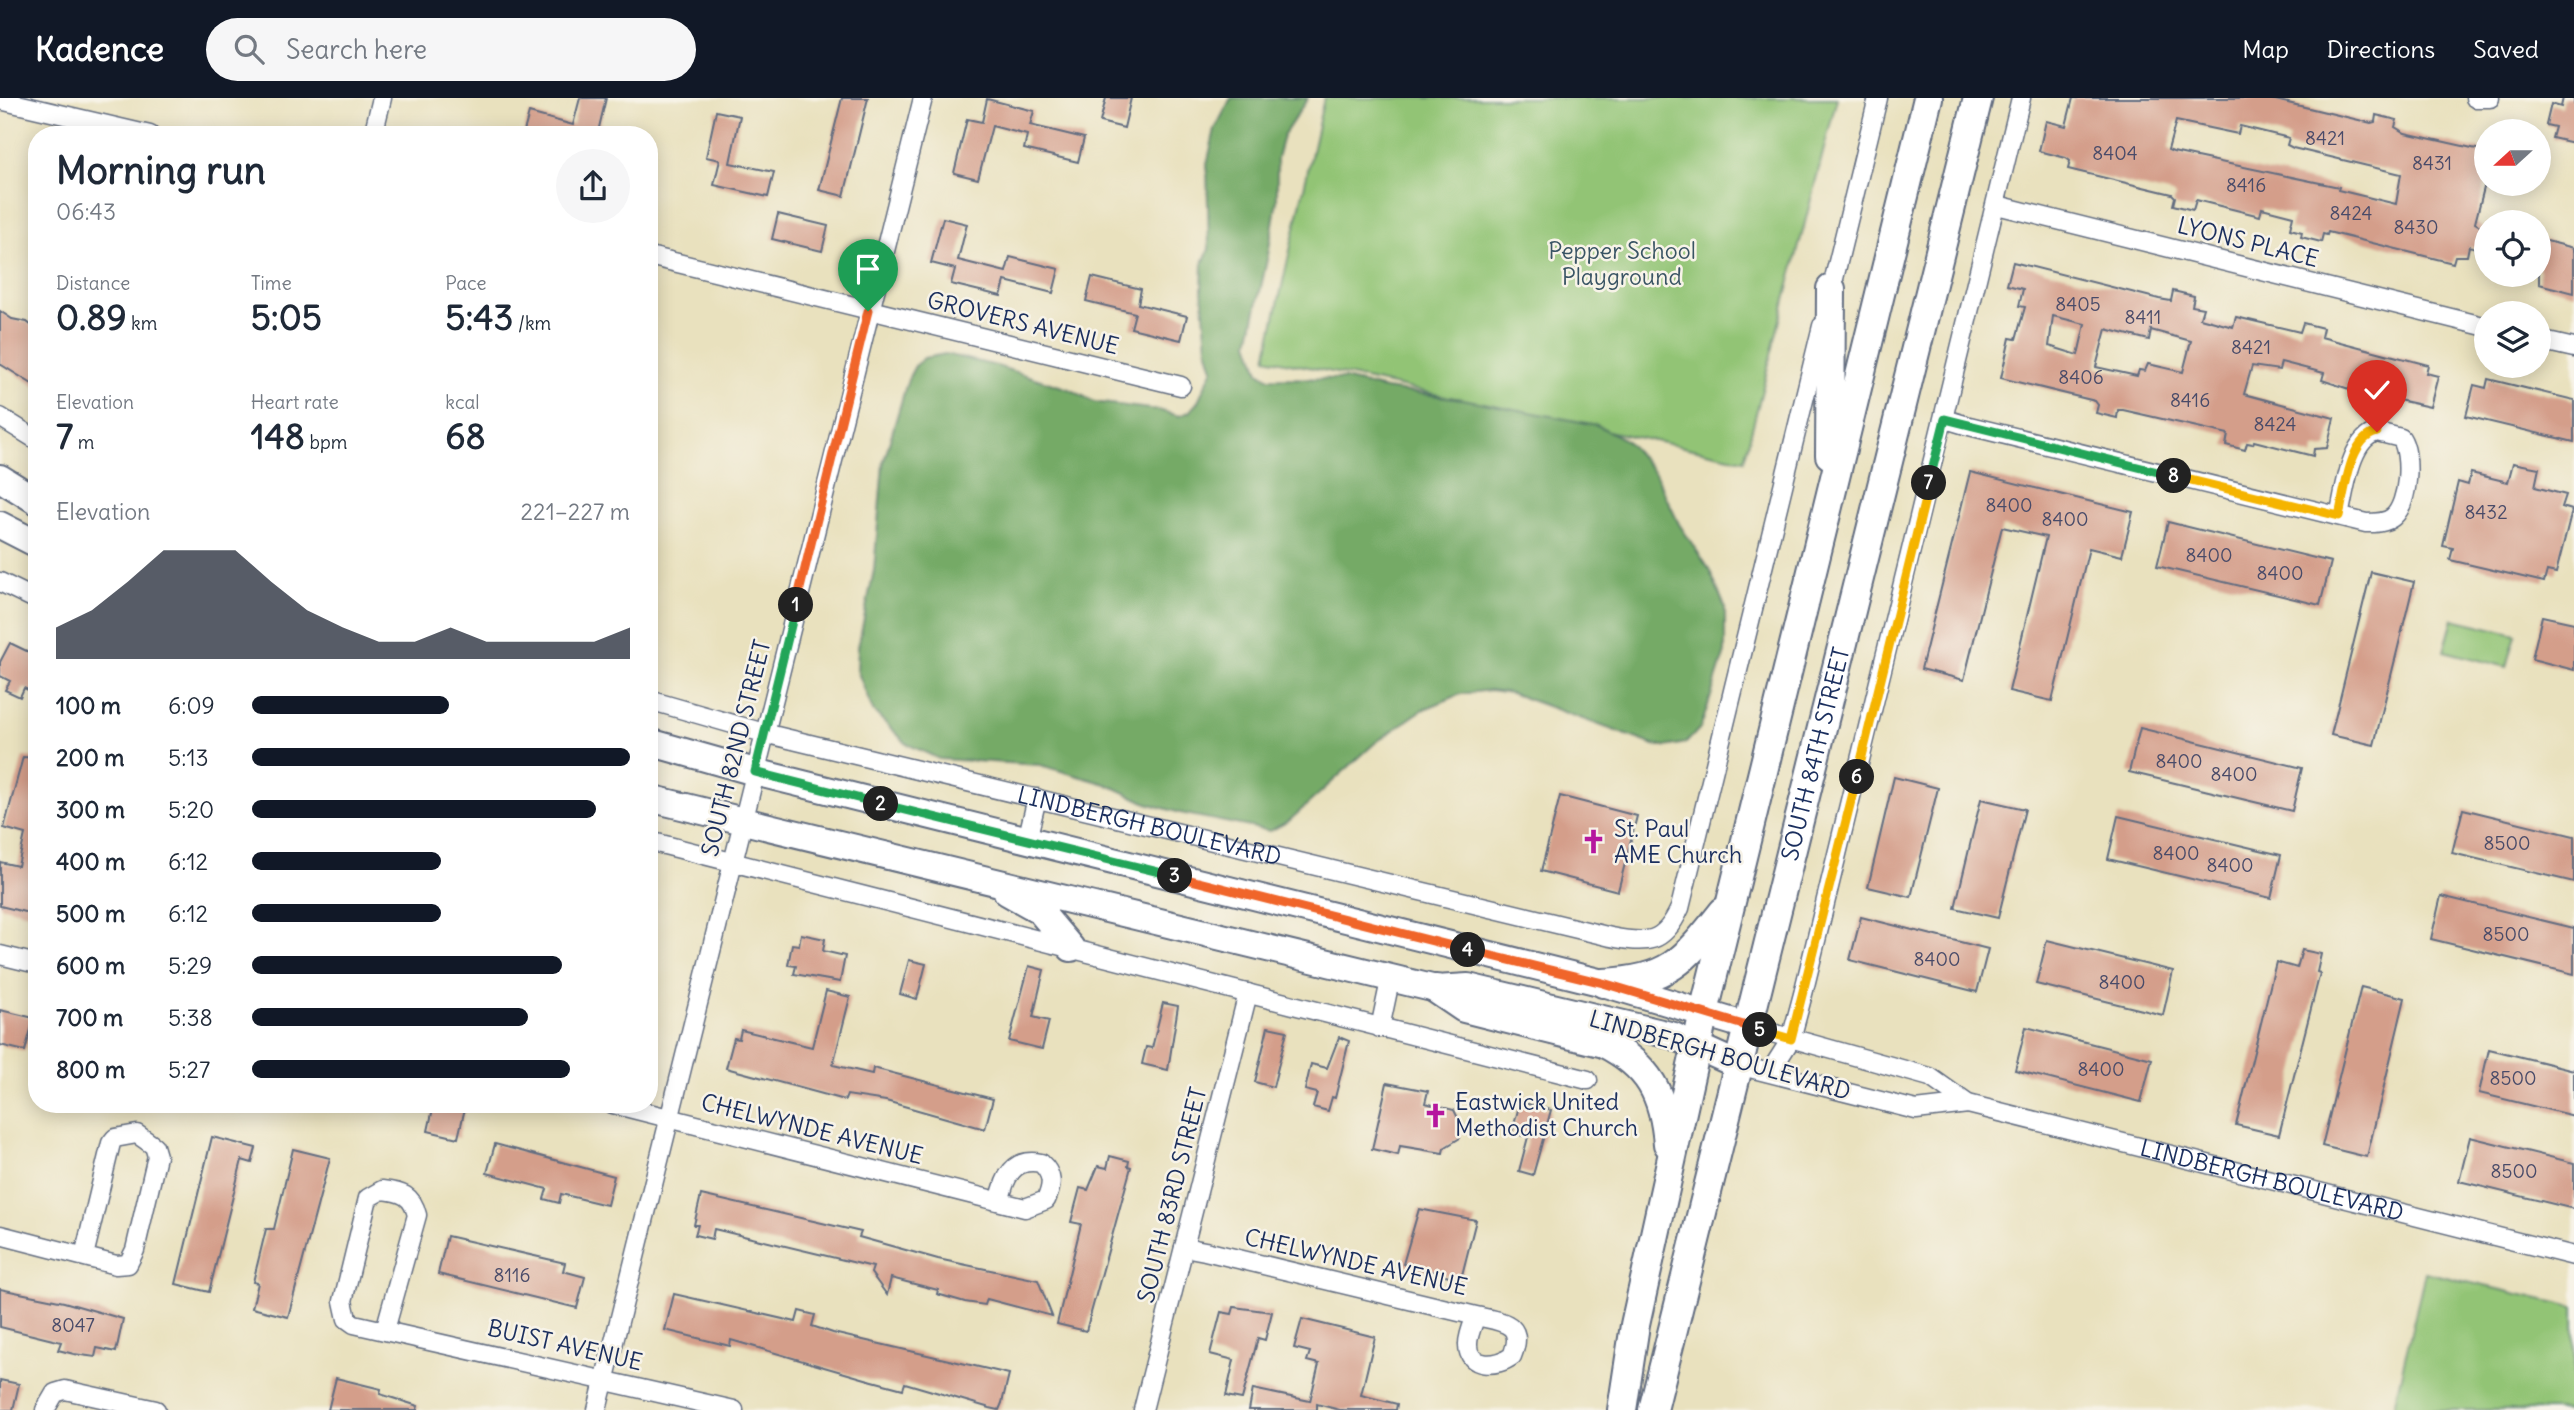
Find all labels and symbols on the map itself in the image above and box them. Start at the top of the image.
north arrow [2474,119,2552,196]
house number: 8421 [2305,126,2345,150]
house number: 8404 [2092,141,2138,165]
house number: 8431 [2412,151,2452,175]
house number: 8416 [2226,173,2266,197]
house number: 8424 [2329,201,2373,225]
street label: LYONS PLACE [2175,210,2322,273]
house number: 8430 [2393,215,2439,239]
park label: Pepper School Playground [1548,236,1696,291]
pin [838,239,898,311]
street label: GROVERS AVENUE [924,285,1122,360]
house number: 8405 [2055,292,2101,316]
house number: 8411 [2125,305,2161,329]
house number: 8421 [2231,335,2271,359]
pin [2347,360,2407,432]
house number: 8406 [2058,365,2104,389]
house number: 8416 [2170,388,2210,412]
house number: 8424 [2253,412,2297,436]
pin: 8 [2156,458,2192,494]
pin: 7 [1912,466,1946,500]
house number: 8400 [1986,493,2032,517]
house number: 8432 [2464,500,2508,524]
house number: 8400 [2042,507,2088,531]
house number: 8400 [2186,543,2232,567]
house number: 8400 [2257,561,2303,585]
pin: 1 [778,588,814,622]
street label: SOUTH 82ND STREET [695,637,776,859]
street label: SOUTH 84TH STREET [1775,644,1855,863]
house number: 8400 [2156,749,2202,773]
pin: 6 [1840,760,1874,794]
house number: 8400 [2211,762,2257,786]
street label: LINDBERGH BOULEVARD [1015,780,1284,871]
pin: 2 [864,786,898,822]
place label: St. Paul AME Church [1614,814,1742,869]
church icon: St. Paul AME Church [1580,828,1608,856]
house number: 8500 [2484,831,2530,855]
house number: 8400 [2153,841,2199,865]
house number: 8400 [2207,853,2253,877]
pin: 3 [1158,858,1192,894]
house number: 8500 [2483,922,2529,946]
pin: 4 [1450,932,1486,968]
house number: 8400 [1914,947,1960,971]
house number: 8400 [2099,970,2145,994]
street label: LINDBERGH BOULEVARD [1586,1003,1854,1106]
pin: 5 [1742,1012,1778,1048]
house number: 8400 [2078,1057,2124,1081]
house number: 8500 [2490,1066,2536,1090]
street label: SOUTH 83RD STREET [1131,1084,1212,1306]
street label: CHELWYNDE AVENUE [698,1087,926,1170]
place label: Eastwick United Methodist Church [1455,1087,1638,1142]
church icon: Eastwick United Methodist Church [1421,1101,1449,1129]
street label: LINDBERGH BOULEVARD [2137,1133,2407,1227]
house number: 8500 [2491,1159,2537,1183]
street label: CHELWYNDE AVENUE [1242,1222,1470,1301]
house number: 8116 [494,1263,531,1287]
house number: 8047 [51,1313,95,1337]
street label: BUIST AVENUE [485,1313,645,1376]

